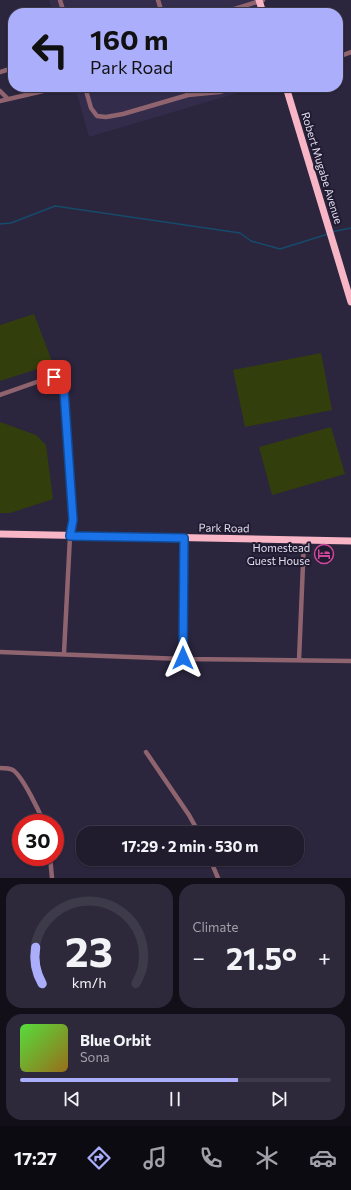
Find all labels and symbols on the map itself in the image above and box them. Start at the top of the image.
street label: Robert Mugabe Avenue [299,110,346,226]
pin [37,360,71,394]
street label: Park Road [198,521,250,534]
place label: Homestead Guest House [247,541,310,567]
hotel icon: Homestead Guest House [313,543,335,565]
position arrow [162,637,204,679]
speed limit sign: 30 [12,814,64,866]

